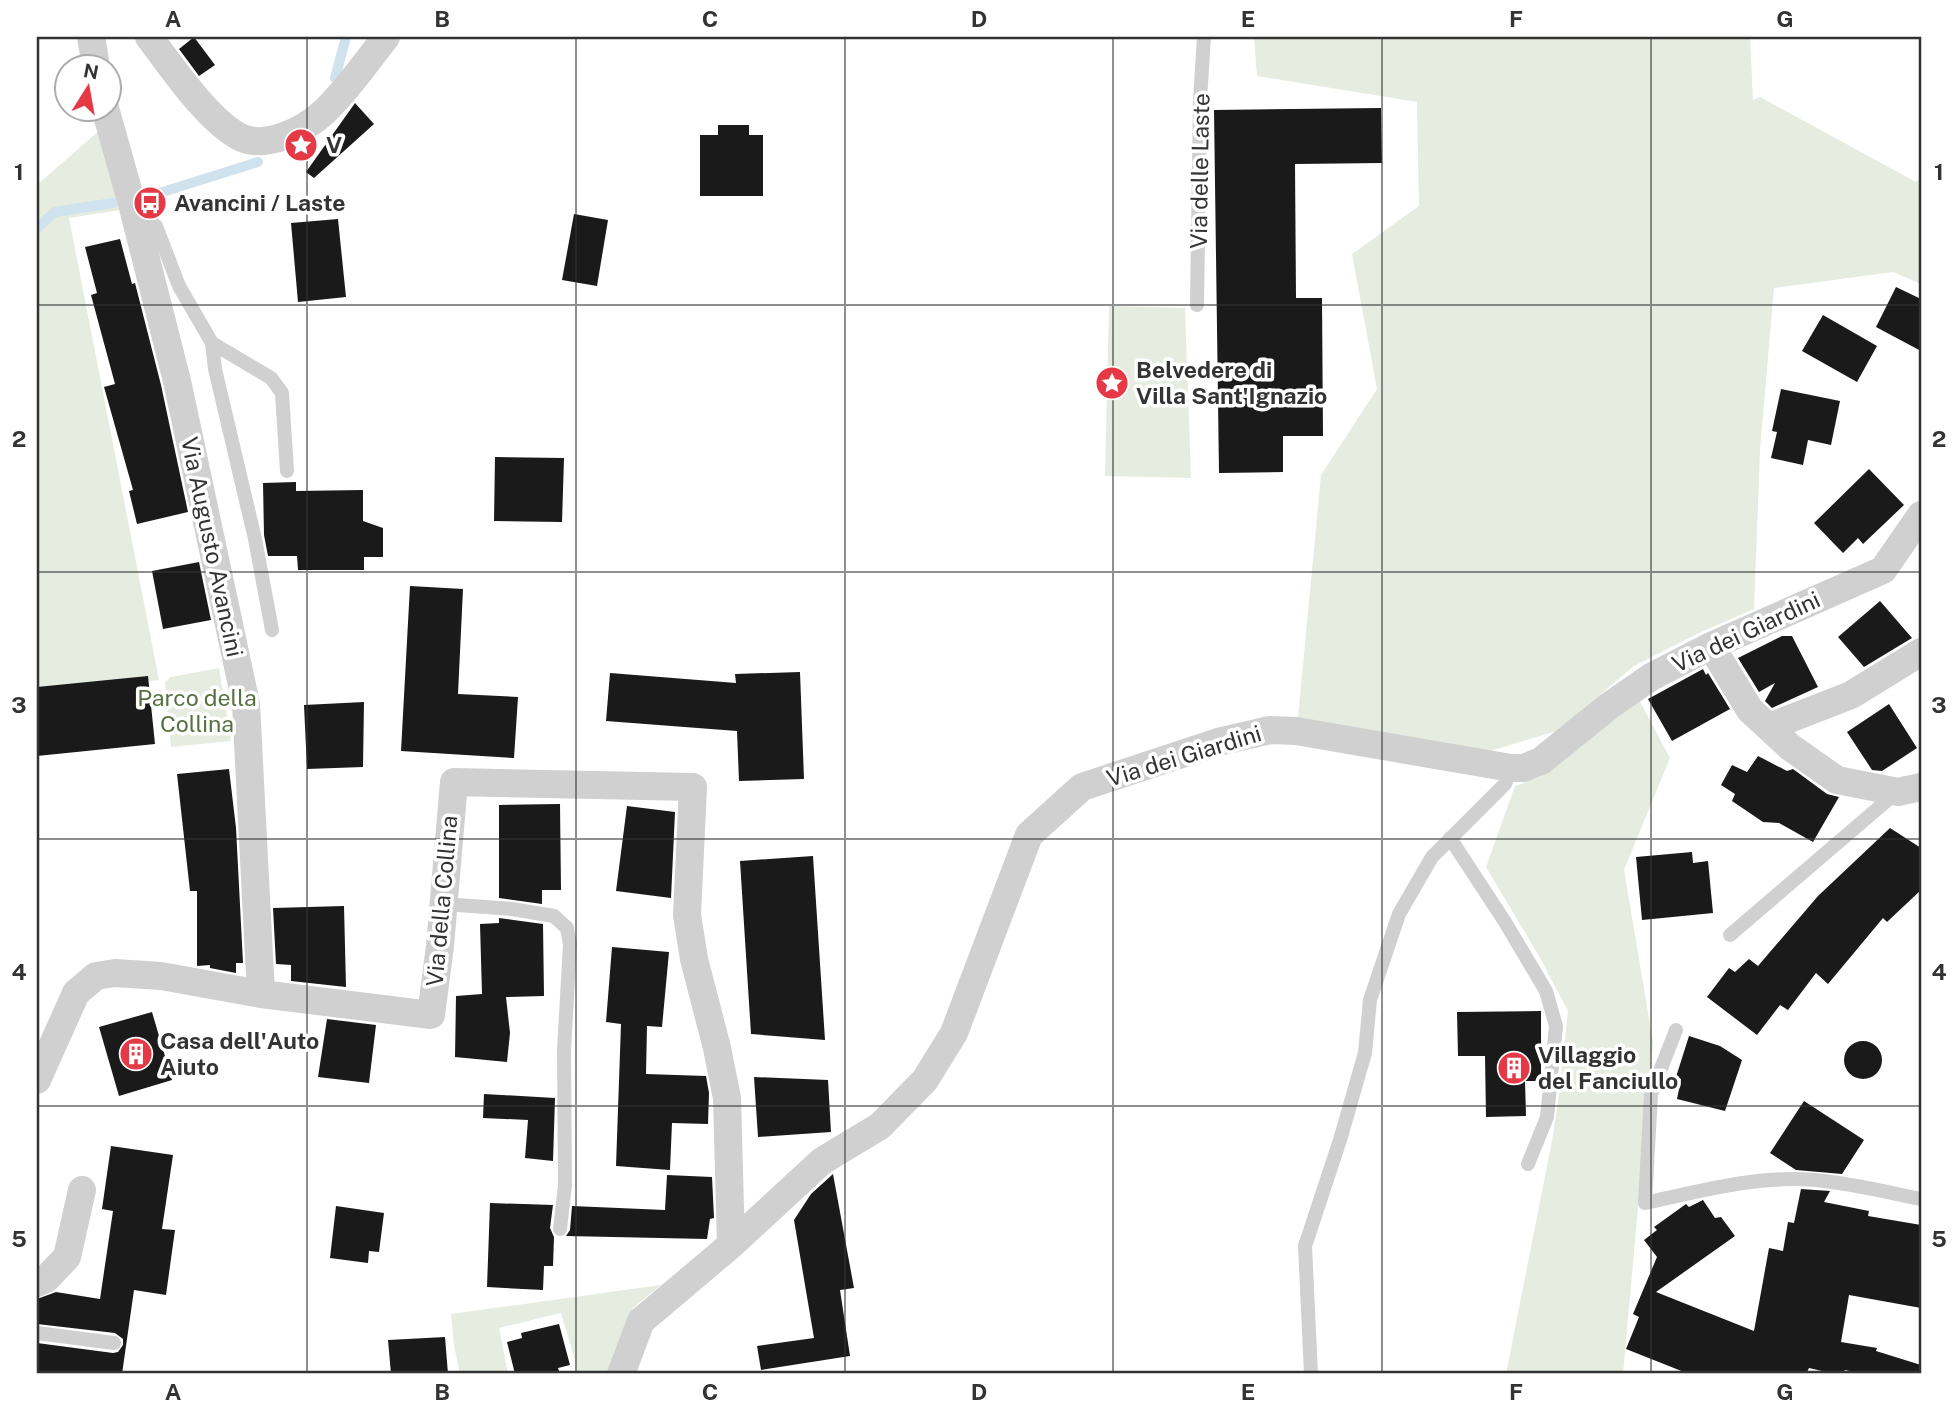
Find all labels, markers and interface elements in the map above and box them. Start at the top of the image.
text: A [165,5,182,32]
text: B [434,5,450,32]
text: C [702,5,718,32]
text: D [971,5,987,32]
text: E [1241,5,1255,32]
text: F [1509,5,1523,32]
text: G [1776,5,1794,32]
north arrow [52,52,122,122]
text: N [82,59,101,84]
street label: Via delle Laste [1185,93,1214,249]
place icon: V [282,126,320,164]
place label: V [326,131,342,158]
text: 1 [14,158,24,185]
text: 1 [1934,158,1944,185]
bus stop icon: Avancini / Laste [131,184,169,222]
place label: Avancini / Laste [174,189,345,216]
place label: Belvedere di Villa Sant'Ignazio [1136,356,1327,409]
place icon: Belvedere di Villa Sant'Ignazio [1093,364,1131,402]
text: 2 [12,425,26,452]
text: 2 [1932,425,1946,452]
street label: Via Augusto Avancini [176,434,249,659]
street label: Via dei Giardini [1668,586,1824,678]
park label: Parco della Collina [137,684,257,737]
text: 3 [11,691,27,718]
text: 3 [1931,691,1947,718]
street label: Via dei Giardini [1103,719,1264,792]
street label: Via della Collina [421,814,462,988]
text: 4 [11,958,27,985]
text: 4 [1931,958,1947,985]
place label: Casa dell'Auto Aiuto [160,1027,319,1080]
building icon: Casa dell'Auto Aiuto [117,1035,155,1073]
place label: Villaggio del Fanciullo [1538,1041,1678,1094]
building icon: Villaggio del Fanciullo [1495,1049,1533,1087]
text: 5 [11,1225,27,1252]
text: 5 [1931,1225,1947,1252]
text: A [165,1378,182,1405]
text: B [434,1378,450,1405]
text: C [702,1378,718,1405]
text: D [971,1378,987,1405]
text: E [1241,1378,1255,1405]
text: F [1509,1378,1523,1405]
text: G [1776,1378,1794,1405]

